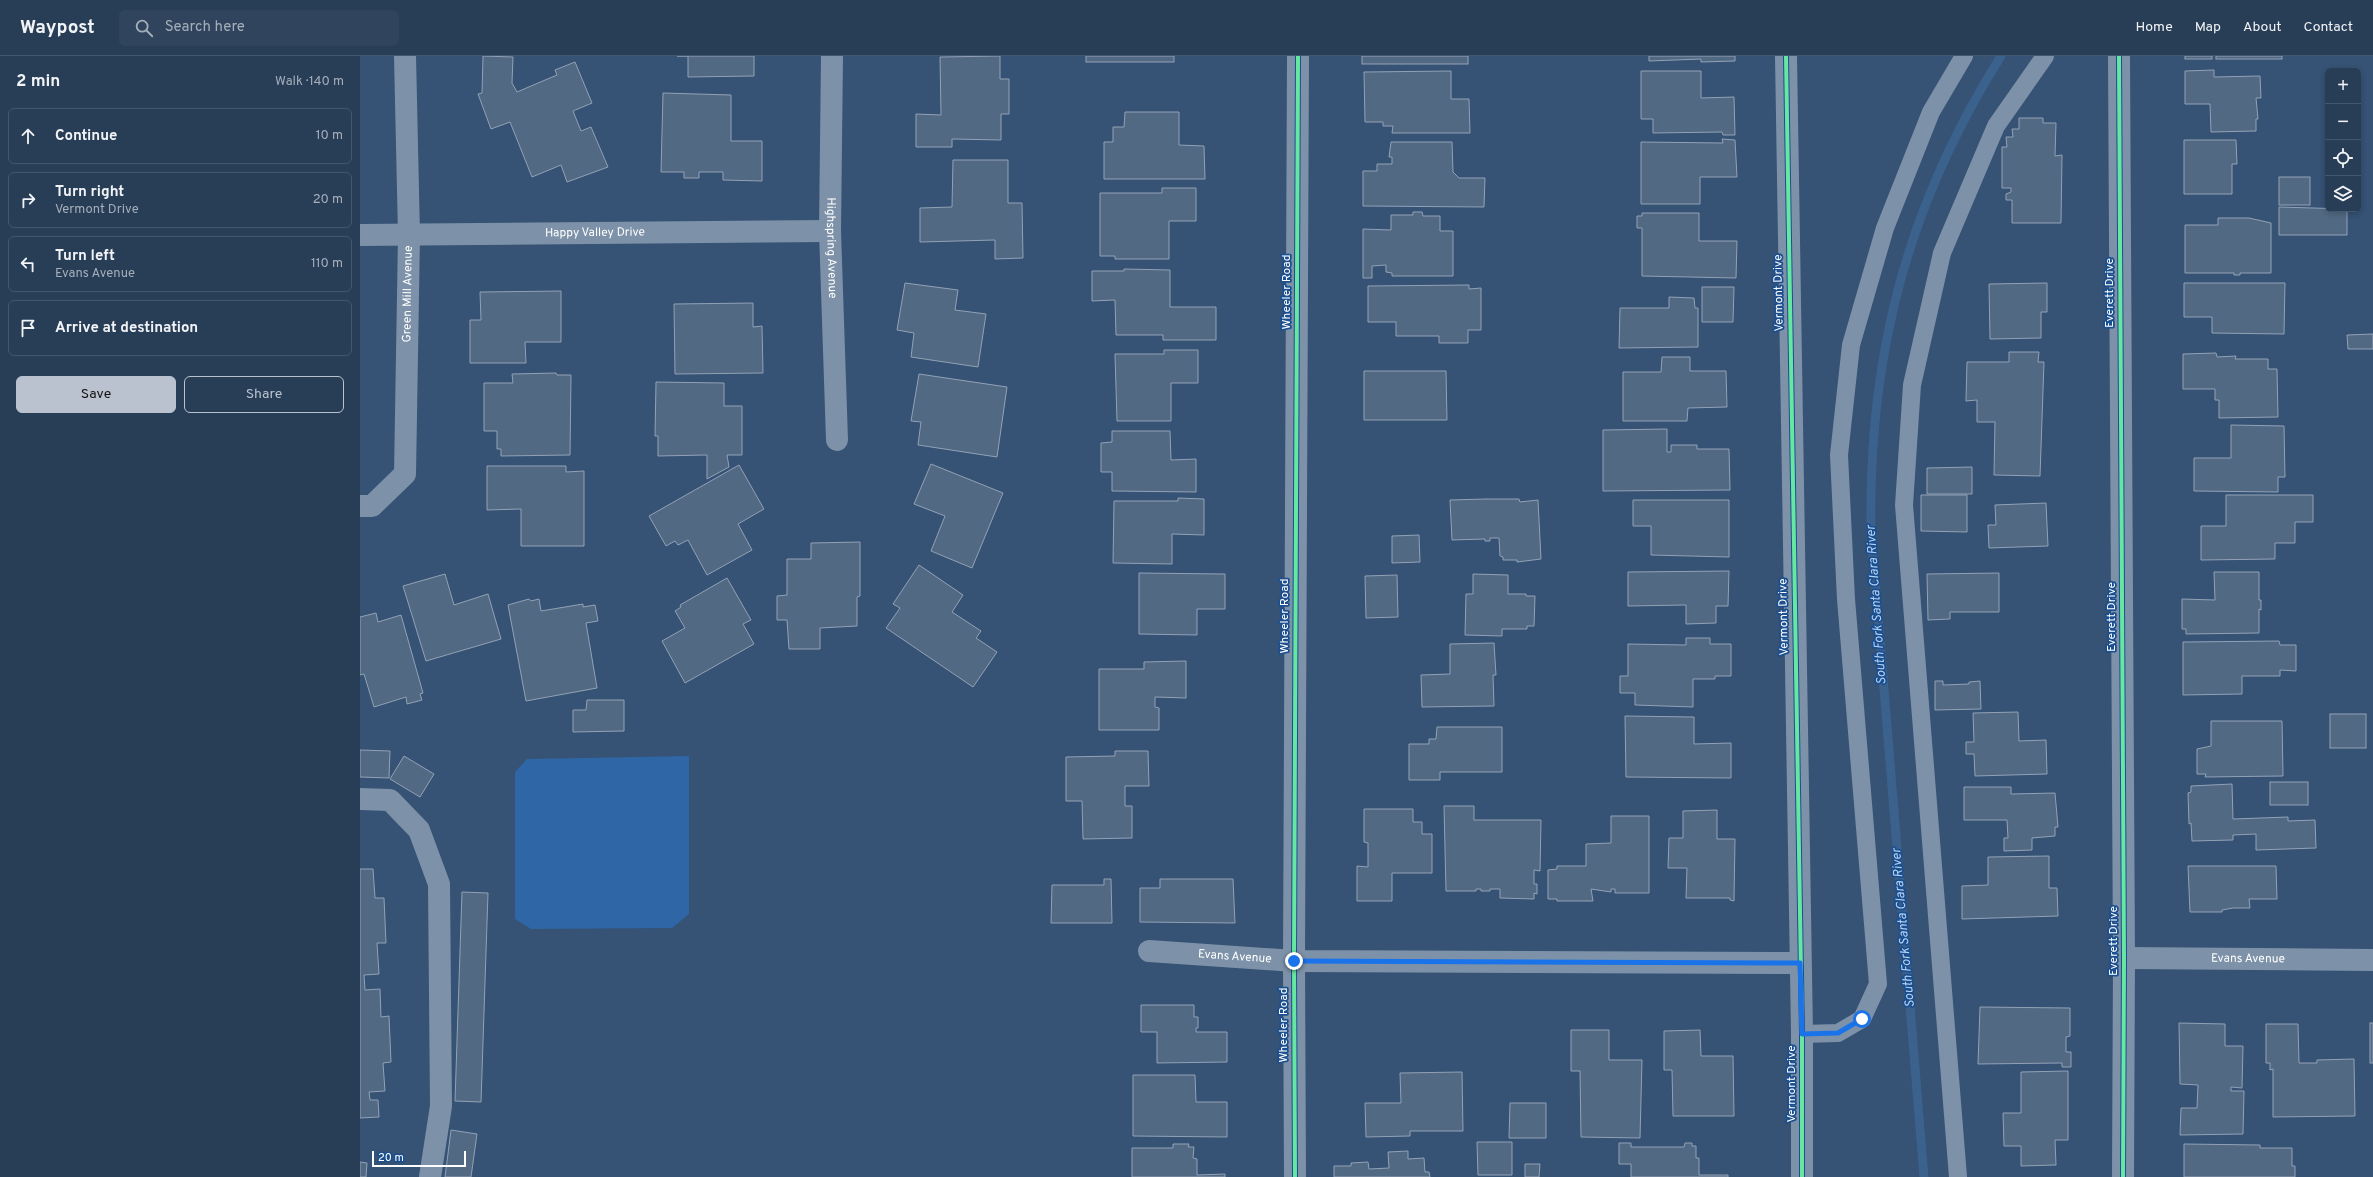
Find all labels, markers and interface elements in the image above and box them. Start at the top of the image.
search box [119,10,399,46]
text: Waypost [20,16,95,40]
icon: search [133,17,155,39]
text: Search here [165,18,245,37]
text: Home [2136,19,2173,36]
text: Map [2195,19,2221,36]
text: About [2243,19,2282,36]
text: Contact [2304,19,2353,36]
map controls [2325,68,2361,212]
button: + [2325,68,2361,104]
text: 2 min [16,71,60,93]
text: Walk · 140 m [275,74,344,90]
button: − [2325,104,2361,140]
icon: ahead [17,125,39,147]
text: Continue [55,127,117,146]
text: 10 m [316,128,343,144]
button: locate [2325,140,2361,176]
button: layers [2325,176,2361,212]
text: Turn right [55,183,124,202]
icon: right [17,189,39,211]
text: 20 m [313,192,343,208]
street label: Highspring Avenue [822,197,840,299]
text: Vermont Drive [55,202,139,218]
street label: Happy Valley Drive [545,225,645,241]
street label: Green Mill Avenue [399,245,417,343]
text: Turn left [55,247,115,266]
icon: left [17,253,39,275]
street label: Wheeler Road [1279,254,1295,330]
street label: Vermont Drive [1770,254,1788,332]
text: 110 m [311,256,343,272]
street label: Everett Drive [2102,258,2118,328]
text: Evans Avenue [55,266,135,282]
icon: arrive [17,317,39,339]
text: Arrive at destination [55,319,198,338]
button: Save [16,376,176,413]
button: Share [184,376,344,413]
water label: South Fork Santa Clara River [1863,524,1891,685]
street label: Wheeler Road [1277,578,1293,654]
street label: Vermont Drive [1775,578,1793,656]
street label: Everett Drive [2104,582,2120,652]
water label: South Fork Santa Clara River [1889,847,1919,1008]
street label: Everett Drive [2106,906,2122,976]
street label: Evans Avenue [1197,946,1272,967]
street label: Evans Avenue [2211,951,2285,967]
route end [1285,952,1303,970]
street label: Wheeler Road [1276,987,1292,1063]
route start [1853,1010,1871,1028]
street label: Vermont Drive [1784,1045,1800,1123]
scale bar [372,1149,466,1168]
text: 20 m [378,1151,404,1165]

